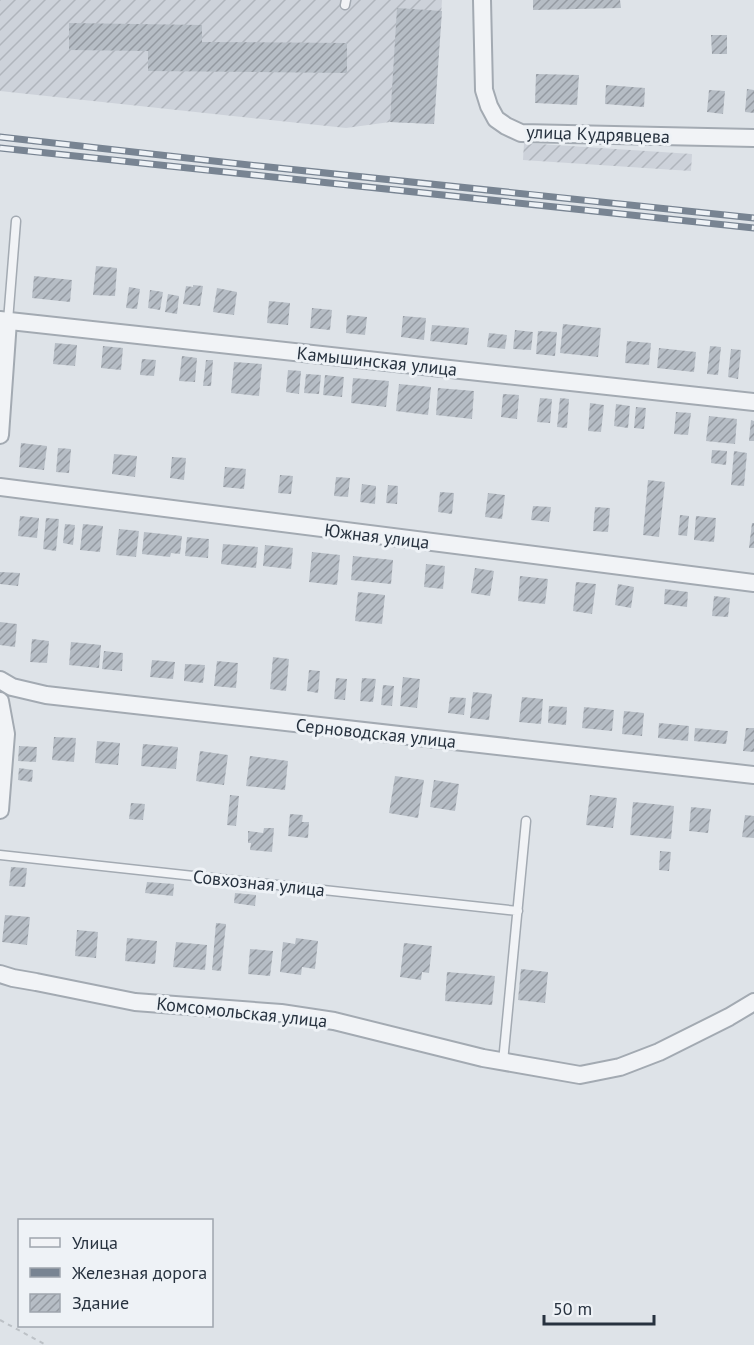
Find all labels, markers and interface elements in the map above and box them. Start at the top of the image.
street label: улица Кудрявцева [526,120,670,148]
street label: Камышинская улица [296,341,458,381]
street label: Южная улица [323,518,431,554]
street label: Серноводская улица [295,713,457,753]
street label: Совхозная улица [192,865,326,901]
street label: Комсомольская улица [155,992,329,1032]
legend [18,1219,213,1327]
text: Улица [72,1231,118,1254]
text: Железная дорога [71,1261,207,1284]
scale bar [544,1288,654,1326]
text: Здание [72,1291,129,1314]
text: 50 m [553,1297,592,1320]

